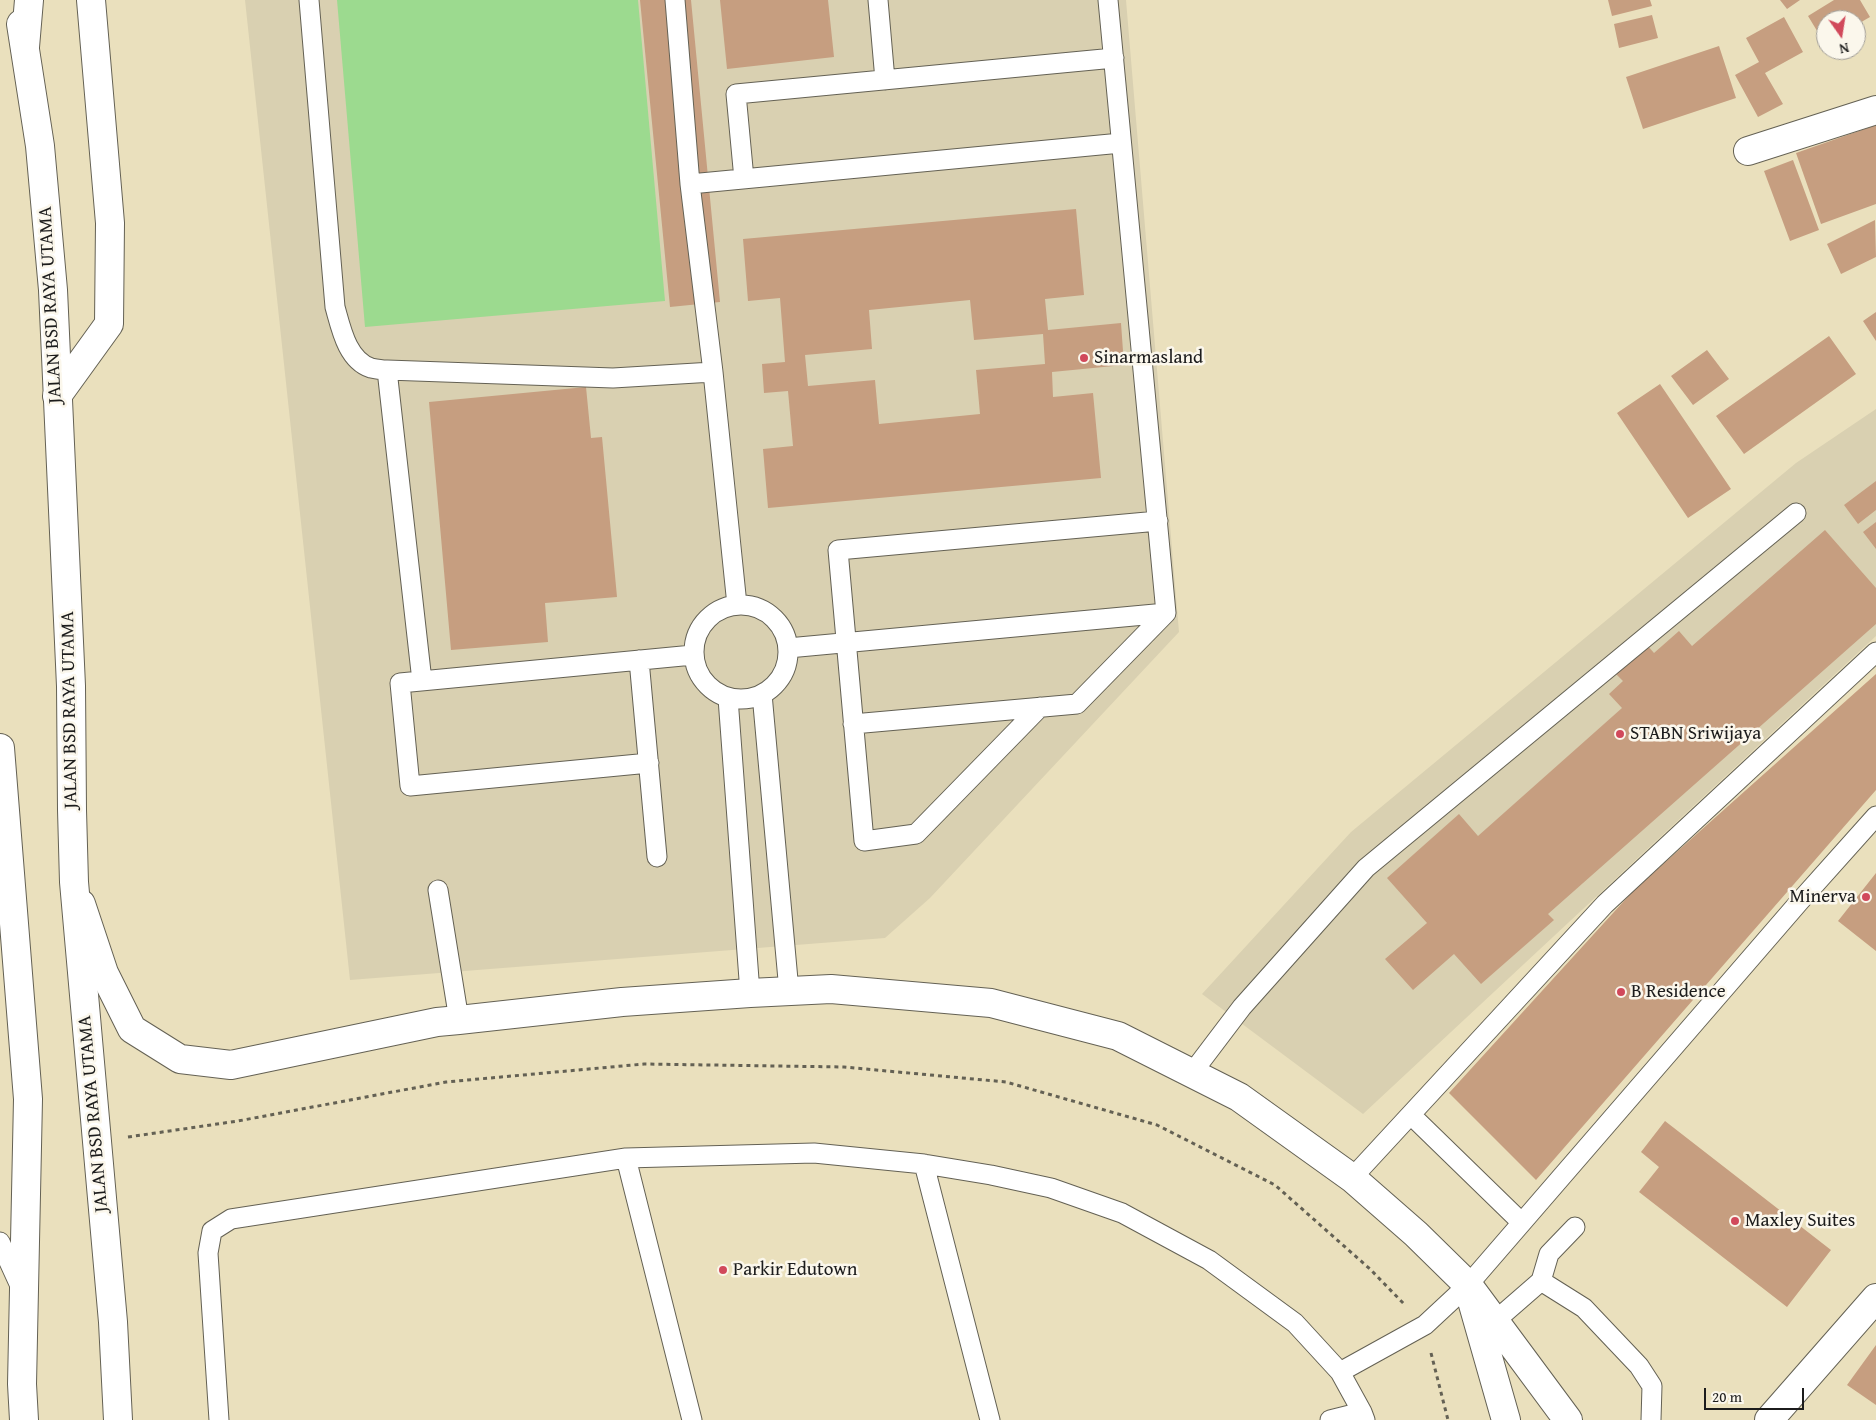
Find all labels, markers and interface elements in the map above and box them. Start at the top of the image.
north arrow [1816,10,1866,60]
text: N [1837,38,1851,59]
street label: JALAN BSD RAYA UTAMA [34,206,68,404]
place label: Sinarmasland [1094,347,1203,369]
marker: Sinarmasland [1078,352,1090,364]
street label: JALAN BSD RAYA UTAMA [57,611,83,809]
place label: STABN Sriwijaya [1630,723,1761,745]
marker: STABN Sriwijaya [1614,728,1626,740]
place label: Minerva [1790,886,1856,908]
marker: Minerva [1860,891,1872,903]
place label: B Residence [1631,981,1726,1003]
marker: B Residence [1615,986,1627,998]
street label: JALAN BSD RAYA UTAMA [74,1015,114,1213]
place label: Maxley Suites [1745,1210,1855,1232]
marker: Maxley Suites [1729,1215,1741,1227]
place label: Parkir Edutown [733,1259,857,1281]
marker: Parkir Edutown [717,1264,729,1276]
scale bar [1706,1378,1806,1410]
text: 20 m [1712,1386,1742,1407]

